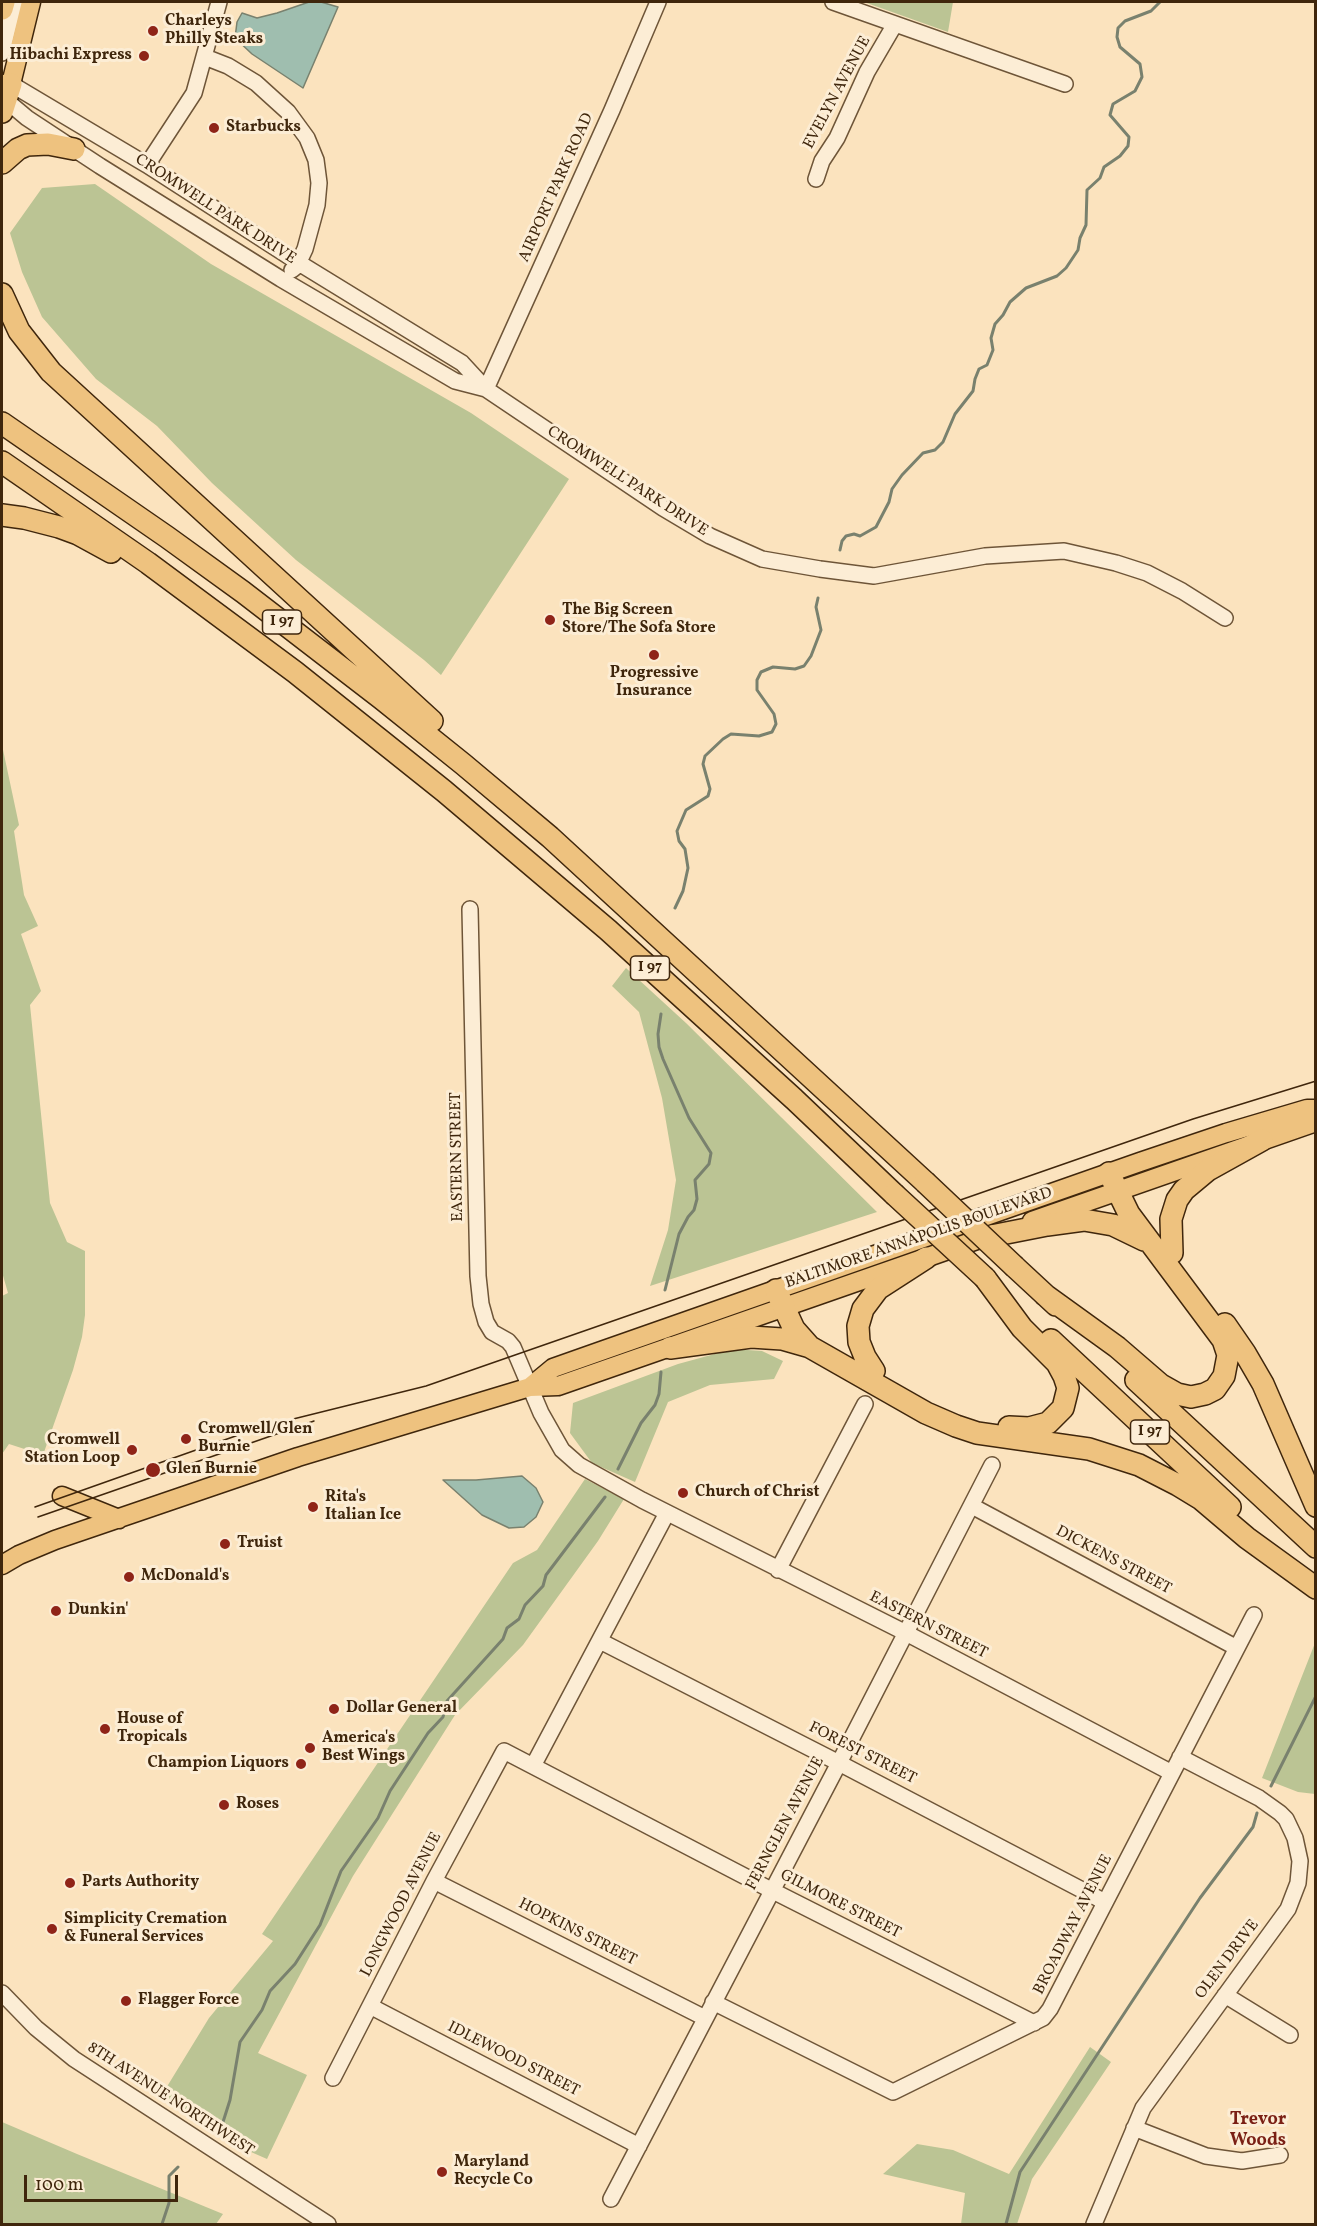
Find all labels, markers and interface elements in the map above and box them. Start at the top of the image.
place label: Charleys Philly Steaks [165,12,263,50]
marker: Charleys Philly Steaks [146,24,160,38]
street label: EVELYN AVENUE [800,33,876,153]
place label: Hibachi Express [9,46,132,66]
marker: Hibachi Express [137,49,151,63]
street label: AIRPORT PARK ROAD [515,110,599,266]
place label: Starbucks [226,118,301,138]
marker: Starbucks [207,121,221,135]
street label: CROMWELL PARK DRIVE [131,151,299,269]
street label: CROMWELL PARK DRIVE [543,423,711,541]
place label: The Big Screen Store/The Sofa Store [562,601,716,639]
road number: I 97 [262,610,302,634]
marker: The Big Screen Store/The Sofa Store [543,613,557,627]
marker: Progressive Insurance [647,648,661,662]
place label: Progressive Insurance [610,664,698,702]
road number: I 97 [630,956,670,980]
street label: EASTERN STREET [447,1092,469,1222]
street label: BALTIMORE ANNAPOLIS BOULEVARD [783,1184,1055,1294]
place label: Cromwell/Glen Burnie [198,1420,313,1458]
road number: I 97 [1130,1420,1170,1444]
place label: Cromwell Station Loop [24,1431,120,1469]
marker: Cromwell/Glen Burnie [179,1432,193,1446]
marker: Cromwell Station Loop [125,1443,139,1457]
place label: Glen Burnie [166,1460,257,1480]
marker: Glen Burnie [144,1461,162,1479]
place label: Church of Christ [695,1483,820,1503]
marker: Church of Christ [676,1486,690,1500]
place label: Rita's Italian Ice [325,1488,401,1526]
marker: Rita's Italian Ice [306,1500,320,1514]
street label: DICKENS STREET [1052,1522,1174,1600]
place label: Truist [237,1534,283,1554]
marker: Truist [218,1537,232,1551]
place label: McDonald's [141,1567,229,1587]
marker: McDonald's [122,1570,136,1584]
street label: EASTERN STREET [866,1588,990,1664]
place label: Dunkin' [68,1601,129,1621]
marker: Dunkin' [49,1604,63,1618]
place label: Dollar General [346,1699,457,1719]
marker: Dollar General [327,1702,341,1716]
place label: House of Tropicals [117,1710,187,1748]
street label: FOREST STREET [805,1719,919,1789]
marker: House of Tropicals [98,1722,112,1736]
place label: America's Best Wings [322,1729,405,1767]
marker: America's Best Wings [303,1741,317,1755]
place label: Champion Liquors [147,1754,289,1774]
street label: FERNGLEN AVENUE [743,1754,829,1894]
marker: Champion Liquors [294,1757,308,1771]
place label: Roses [236,1795,279,1815]
marker: Roses [217,1798,231,1812]
street label: LONGWOOD AVENUE [357,1830,447,1980]
street label: BROADWAY AVENUE [1030,1852,1118,1998]
street label: GILMORE STREET [776,1866,904,1944]
place label: Parts Authority [82,1873,199,1893]
marker: Parts Authority [63,1876,77,1890]
street label: HOPKINS STREET [515,1895,639,1971]
place label: Simplicity Cremation & Funeral Services [64,1910,227,1948]
street label: OLEN DRIVE [1192,1917,1264,2003]
marker: Simplicity Cremation & Funeral Services [45,1922,59,1936]
place label: Flagger Force [138,1991,239,2011]
marker: Flagger Force [119,1994,133,2008]
street label: IDLEWOOD STREET [444,2018,582,2102]
street label: 8TH AVENUE NORTHWEST [83,2039,257,2161]
district label: Trevor Woods [1230,2110,1286,2152]
place label: Maryland Recycle Co [454,2153,533,2191]
scale bar [27,2163,182,2201]
marker: Maryland Recycle Co [435,2165,449,2179]
text: 100 m [35,2173,84,2198]

